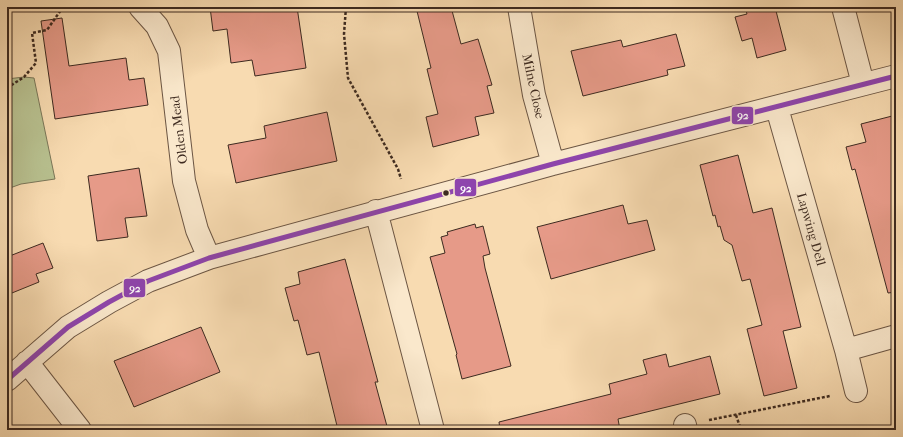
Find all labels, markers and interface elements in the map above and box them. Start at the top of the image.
street label: Milne Close [519,52,548,121]
street label: Olden Mead [167,94,190,165]
line badge: 92 [731,106,754,125]
text: 92 [736,109,749,122]
line badge: 92 [454,178,477,197]
text: 92 [459,182,472,195]
unlabelled marker [441,188,451,198]
street label: Lapwing Dell [794,191,829,268]
line badge: 92 [123,278,146,298]
text: 92 [128,282,141,295]

